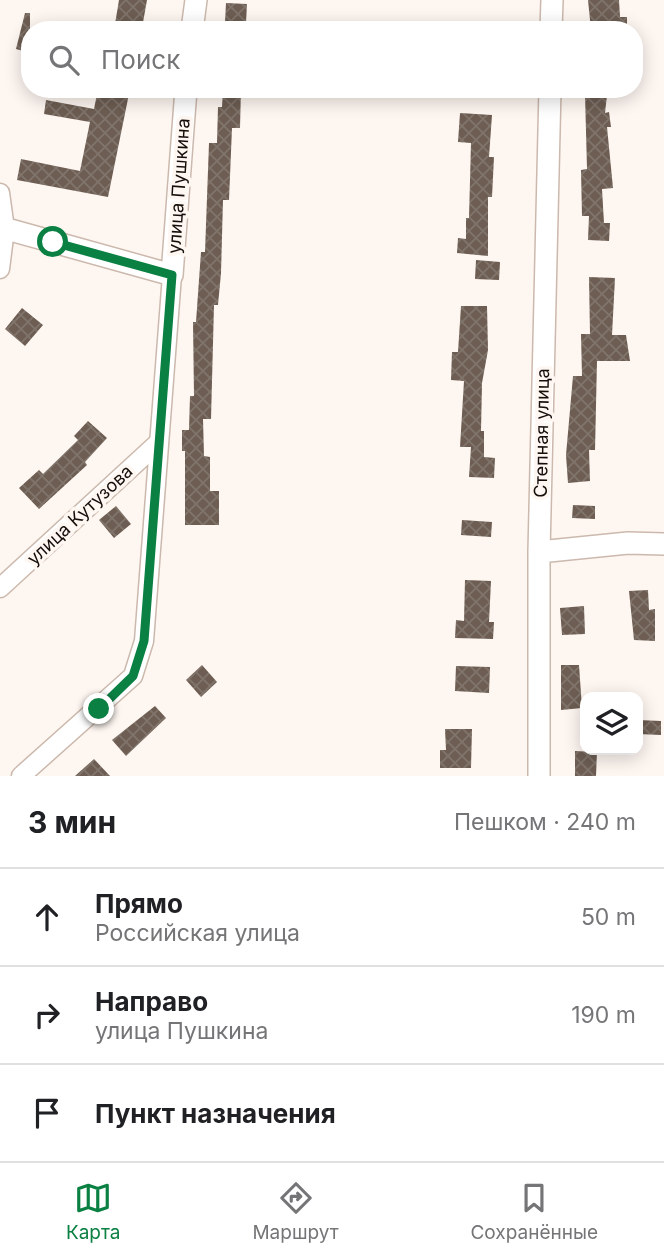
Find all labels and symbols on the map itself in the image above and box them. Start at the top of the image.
street label: улица Пушкина [163,118,194,254]
route start [37,226,68,257]
street label: Степная улица [530,368,553,498]
street label: улица Кутузова [23,460,137,569]
route end [83,693,114,724]

